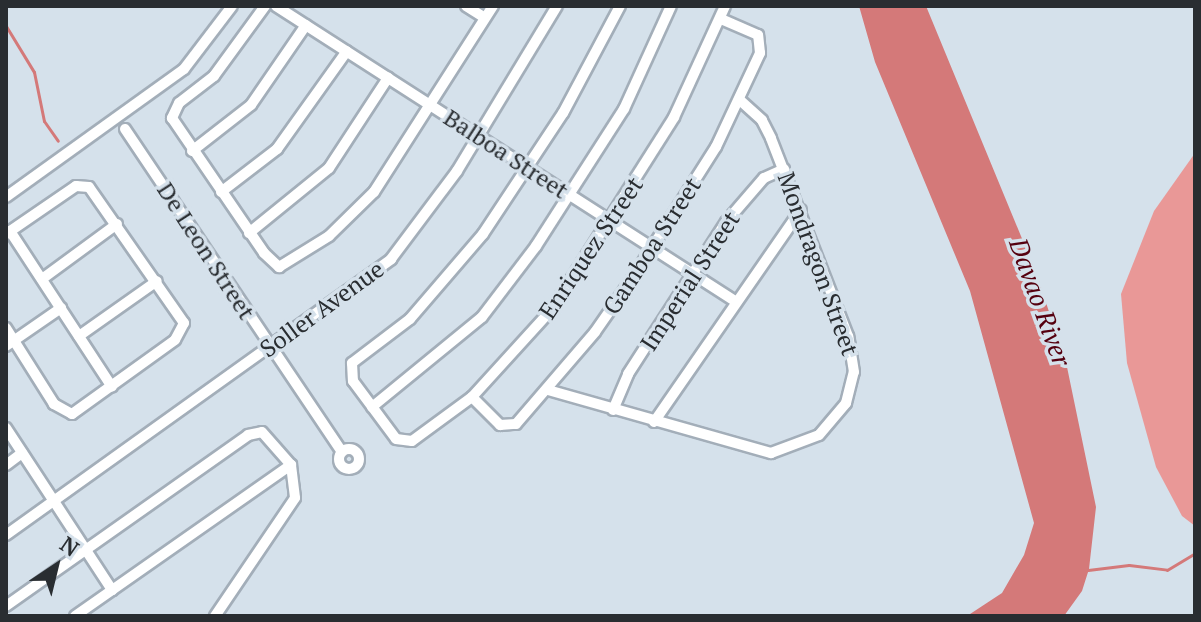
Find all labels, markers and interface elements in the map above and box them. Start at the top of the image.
street label: Balboa Street [438,103,574,205]
street label: Mondragon Street [771,168,865,360]
street label: Enriquez Street [533,172,649,324]
street label: Gamboa Street [597,172,707,320]
street label: De Leon Street [151,177,261,325]
street label: Imperial Street [634,206,746,356]
water label: Davao River [1002,234,1078,370]
street label: Soller Avenue [254,254,390,364]
north arrow [16,526,96,606]
text: N [55,529,85,563]

